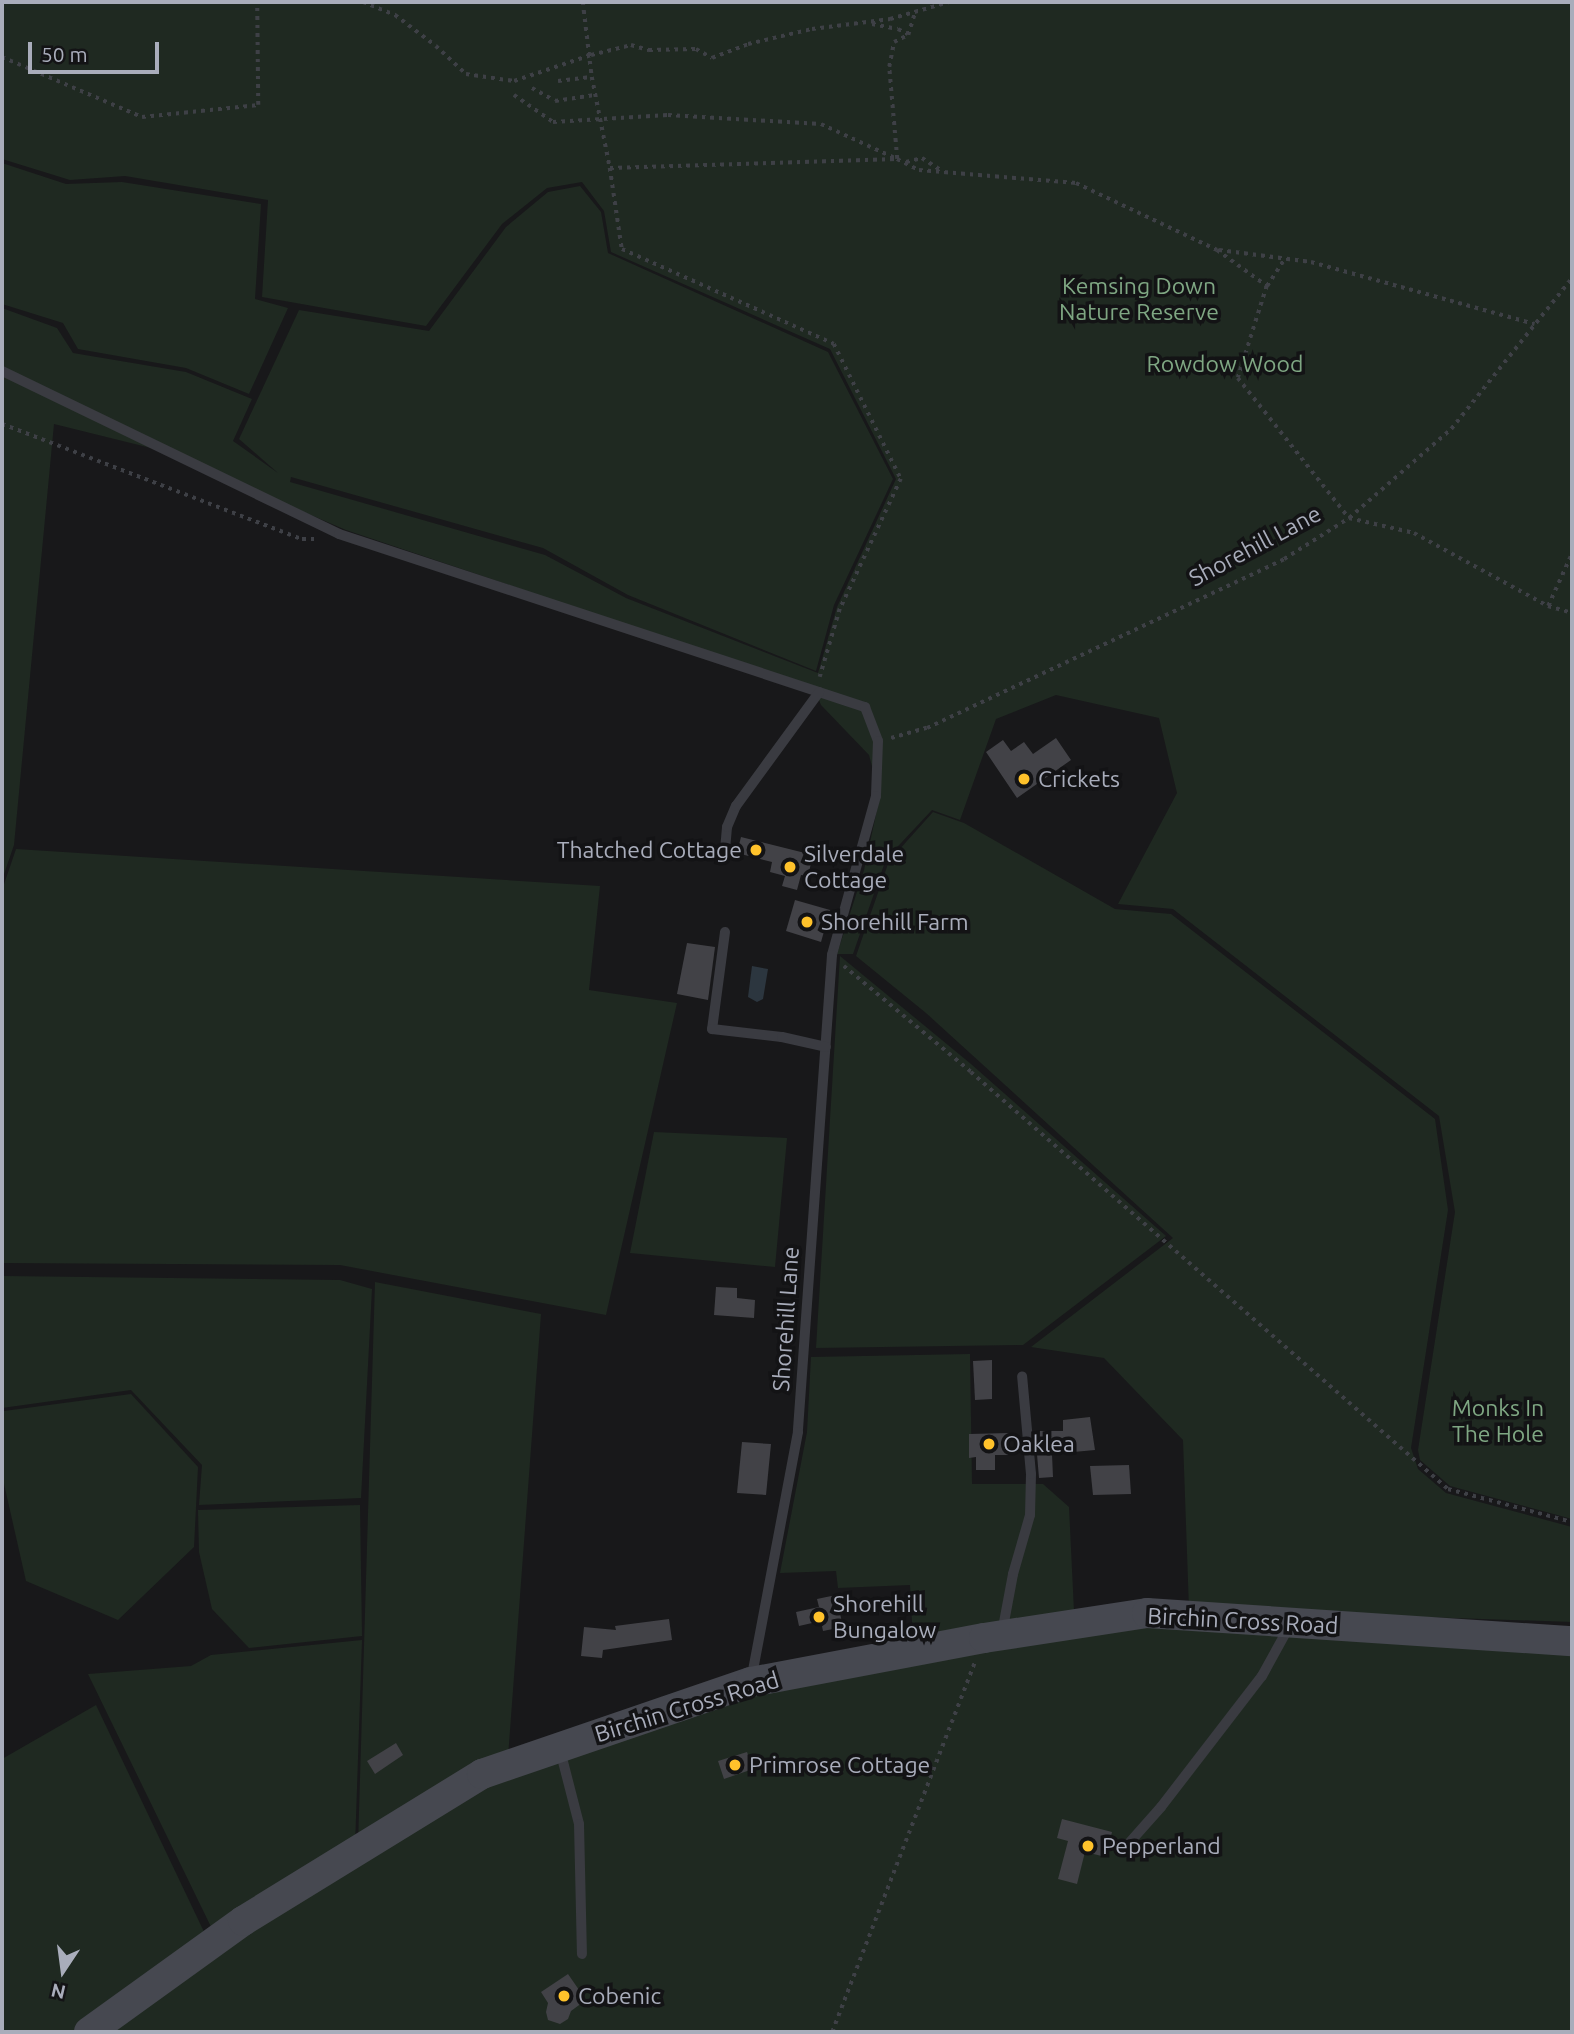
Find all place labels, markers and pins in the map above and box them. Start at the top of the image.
place label: Crickets [1038,765,1120,793]
marker: Crickets [1016,771,1032,787]
place label: Thatched Cottage [557,836,742,864]
place label: Silverdale Cottage [804,840,904,894]
marker: Thatched Cottage [748,842,764,858]
marker: Silverdale Cottage [782,859,798,875]
place label: Shorehill Farm [821,908,969,936]
marker: Shorehill Farm [799,914,815,930]
place label: Oaklea [1003,1430,1075,1458]
marker: Oaklea [981,1436,997,1452]
place label: Shorehill Bungalow [833,1590,936,1644]
marker: Shorehill Bungalow [811,1609,827,1625]
place label: Primrose Cottage [749,1751,930,1779]
marker: Primrose Cottage [727,1757,743,1773]
place label: Pepperland [1102,1832,1221,1860]
marker: Pepperland [1080,1838,1096,1854]
place label: Cobenic [578,1982,661,2010]
marker: Cobenic [556,1988,572,2004]

